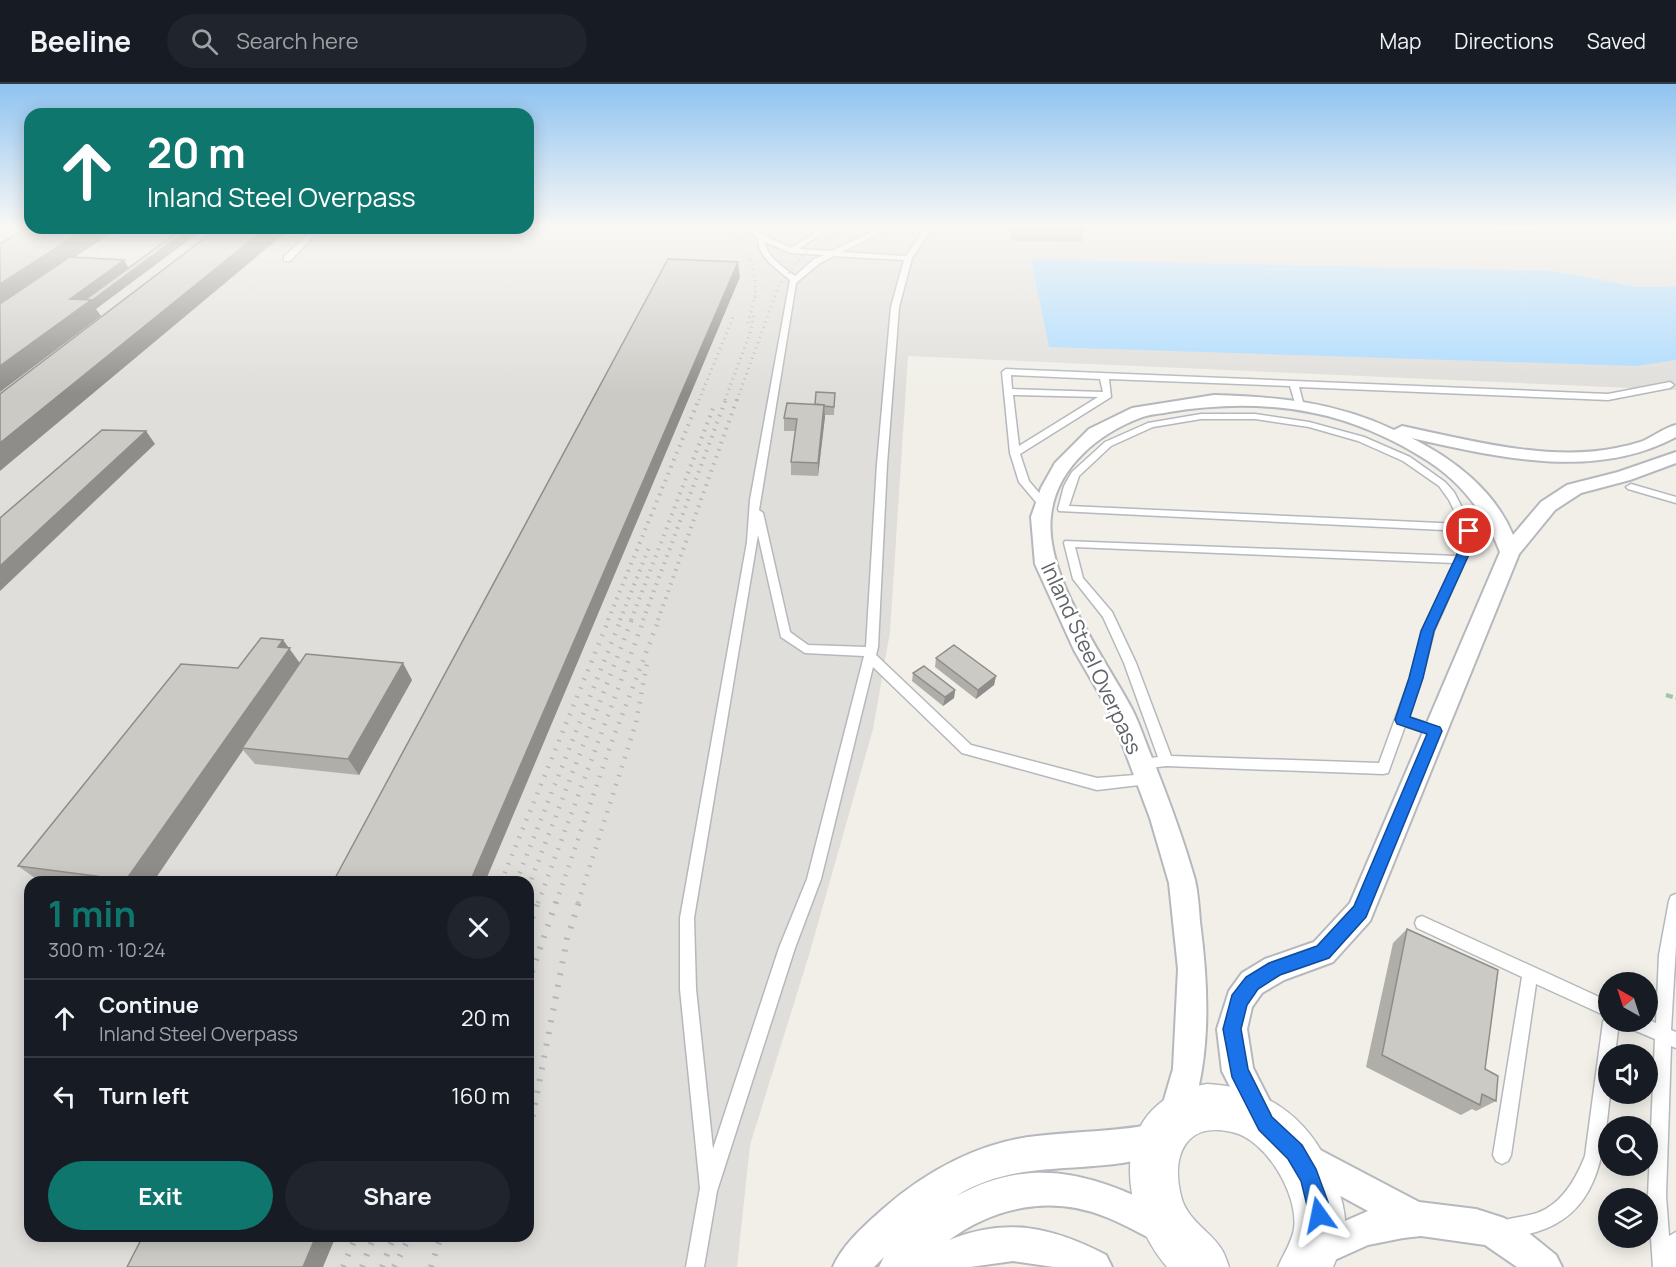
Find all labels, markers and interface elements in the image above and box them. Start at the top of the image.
search box [167,14,587,68]
text: Beeline [30,22,131,60]
icon: search [188,25,221,58]
text: Search here [236,26,359,56]
text: Map [1380,27,1421,55]
text: Directions [1454,27,1554,55]
text: Saved [1587,27,1646,55]
text: 20 m [147,123,246,181]
icon: ahead [48,132,126,210]
text: Inland Steel Overpass [147,178,416,215]
pin [1443,505,1494,556]
icon: arrive [1452,514,1485,547]
street label: Inland Steel Overpass [1035,557,1149,759]
text: 1 min [48,889,136,938]
button: close [447,896,510,959]
text: 300 m · 10:24 [48,936,166,963]
north arrow [1598,972,1658,1032]
map controls [1598,972,1658,1248]
text: Continue [99,990,199,1020]
icon: ahead [48,1002,81,1035]
text: 20 m [461,1003,510,1033]
text: Inland Steel Overpass [99,1020,298,1047]
button: sound [1598,1044,1658,1104]
icon: left [48,1080,81,1113]
text: Turn left [99,1081,189,1111]
text: 160 m [451,1081,510,1111]
button: search [1598,1116,1658,1176]
button: Exit [48,1161,273,1230]
button: Share [285,1161,510,1230]
position arrow [1287,1183,1351,1247]
button: layers [1598,1188,1658,1248]

